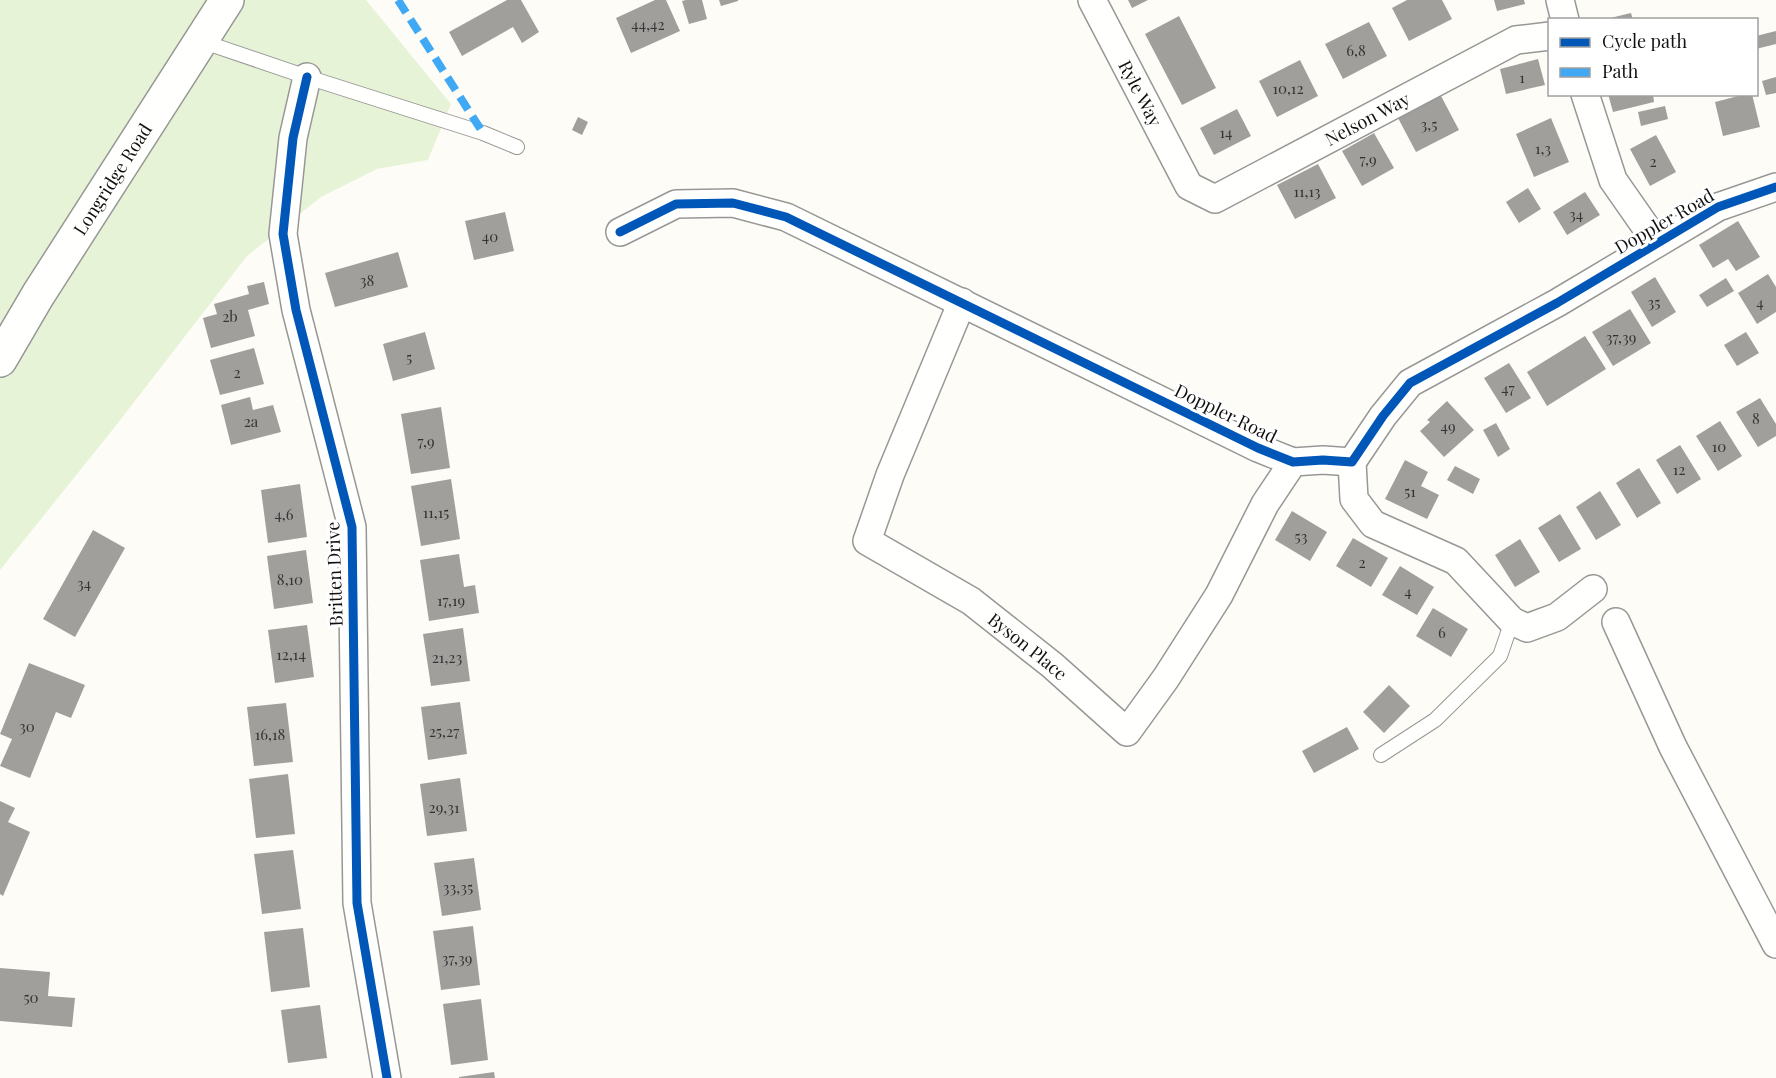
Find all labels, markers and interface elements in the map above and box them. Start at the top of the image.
house number: 44,42 [631,14,665,34]
legend [1548,18,1758,96]
text: Cycle path [1602,29,1687,53]
house number: 6,8 [1346,40,1366,60]
street label: Ryle Way [1113,56,1168,130]
text: Path [1602,59,1639,83]
house number: 1 [1519,67,1525,87]
house number: 10,12 [1272,78,1304,98]
street label: Nelson Way [1321,86,1414,151]
house number: 3,5 [1421,114,1437,134]
street label: Longridge Road [68,118,157,240]
house number: 14 [1220,122,1232,142]
house number: 1,3 [1535,138,1551,158]
house number: 7,9 [1359,149,1377,169]
house number: 2 [1649,151,1657,171]
house number: 11,13 [1293,181,1321,201]
street label: Doppler Road [1610,183,1719,259]
house number: 34 [1569,204,1583,224]
house number: 40 [482,226,498,246]
house number: 38 [360,270,374,290]
house number: 35 [1648,292,1661,312]
house number: 4 [1756,292,1764,312]
house number: 2b [222,306,238,326]
house number: 37,39 [1606,327,1636,347]
house number: 5 [406,347,412,367]
house number: 2 [233,362,241,382]
street label: Doppler Road [1171,378,1282,448]
house number: 47 [1501,378,1515,398]
house number: 8 [1752,408,1760,428]
house number: 2a [244,411,259,431]
house number: 49 [1440,416,1456,436]
house number: 7,9 [417,431,435,451]
house number: 10 [1712,436,1726,456]
house number: 12 [1673,459,1685,479]
house number: 51 [1404,481,1416,501]
house number: 11,15 [423,502,449,522]
house number: 4,6 [274,504,294,524]
street label: Britten Drive [320,521,348,627]
house number: 53 [1295,526,1308,546]
house number: 2 [1358,552,1366,572]
house number: 8,10 [277,569,303,589]
house number: 34 [77,573,91,593]
house number: 4 [1404,581,1412,601]
house number: 17,19 [437,590,465,610]
street label: Byson Place [983,607,1073,685]
house number: 6 [1438,622,1446,642]
house number: 12,14 [276,644,306,664]
house number: 21,23 [432,647,463,667]
house number: 30 [19,716,35,736]
house number: 25,27 [429,721,459,741]
house number: 16,18 [255,724,285,744]
house number: 29,31 [428,797,460,817]
house number: 33,35 [443,877,473,897]
house number: 37,39 [442,948,472,968]
house number: 50 [23,987,39,1007]

